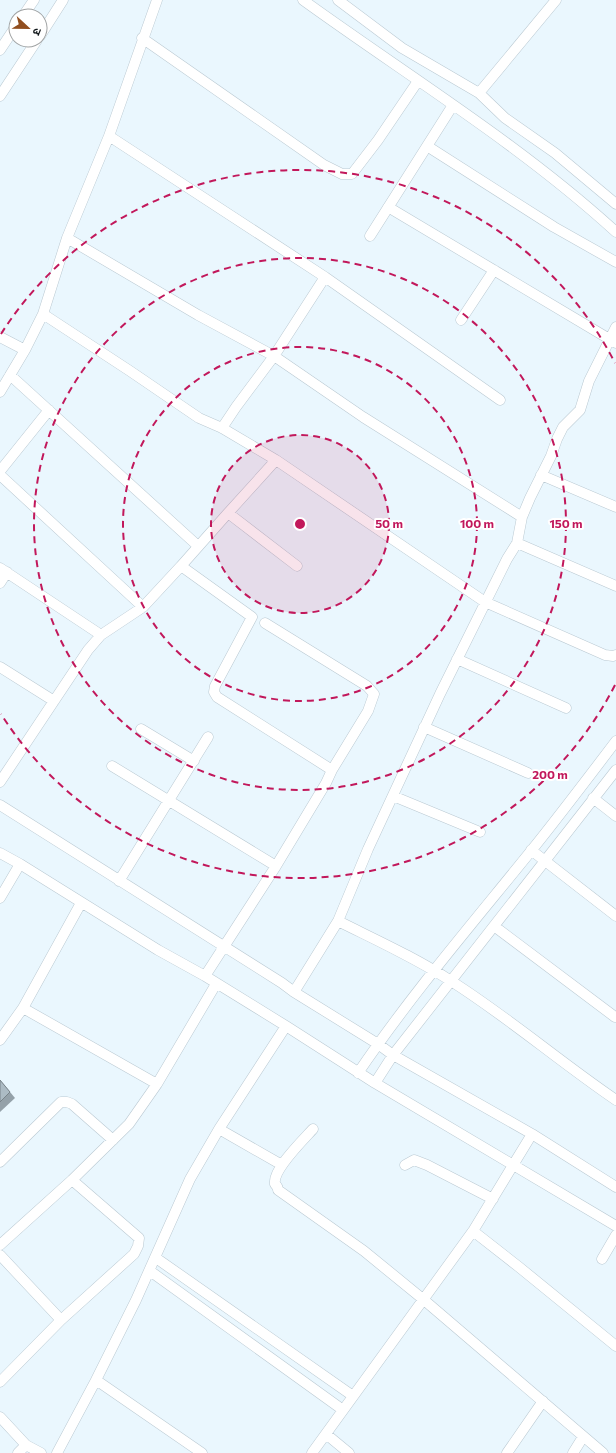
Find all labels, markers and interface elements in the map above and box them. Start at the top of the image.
north arrow [8,8,48,48]
text: उ [30,27,45,38]
text: 50 m [375,516,403,530]
text: 100 m [460,516,494,530]
text: 150 m [549,516,583,530]
centre of rings [293,517,307,531]
text: 200 m [532,767,568,781]

